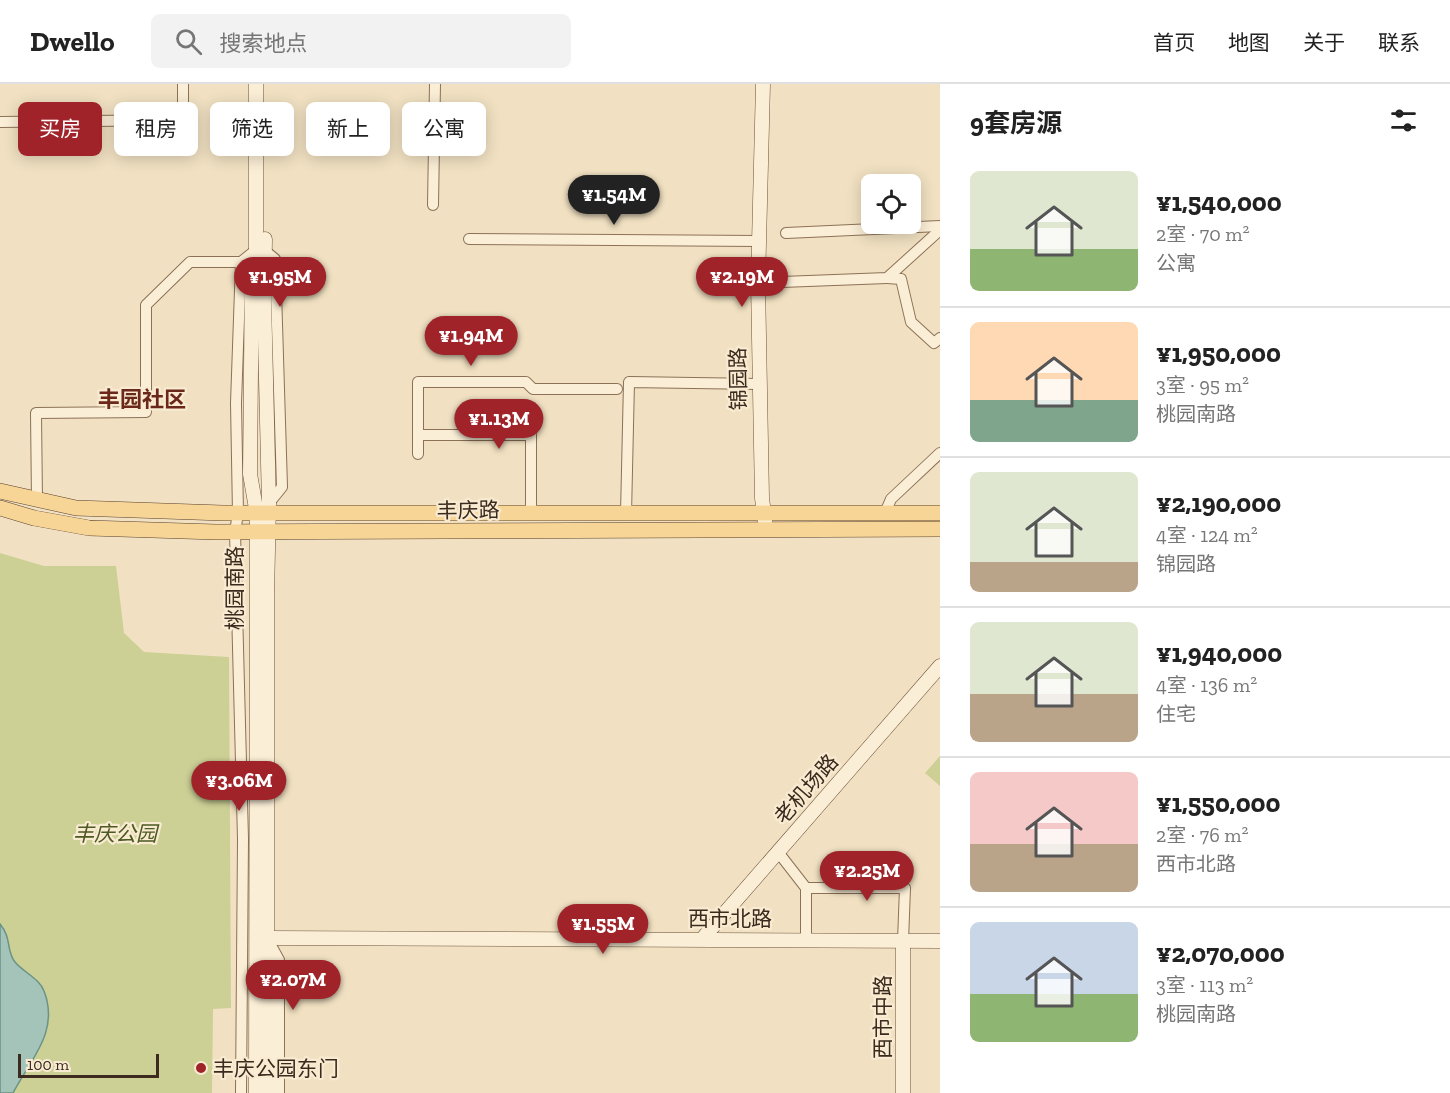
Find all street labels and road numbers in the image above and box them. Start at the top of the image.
street label: 锦园路 [725,347,751,411]
street label: 丰庆路 [436,497,500,523]
street label: 桃园南路 [222,546,247,630]
street label: 老机场路 [769,749,843,829]
street label: 西市北路 [688,906,772,931]
street label: 西市中路 [870,975,895,1059]

